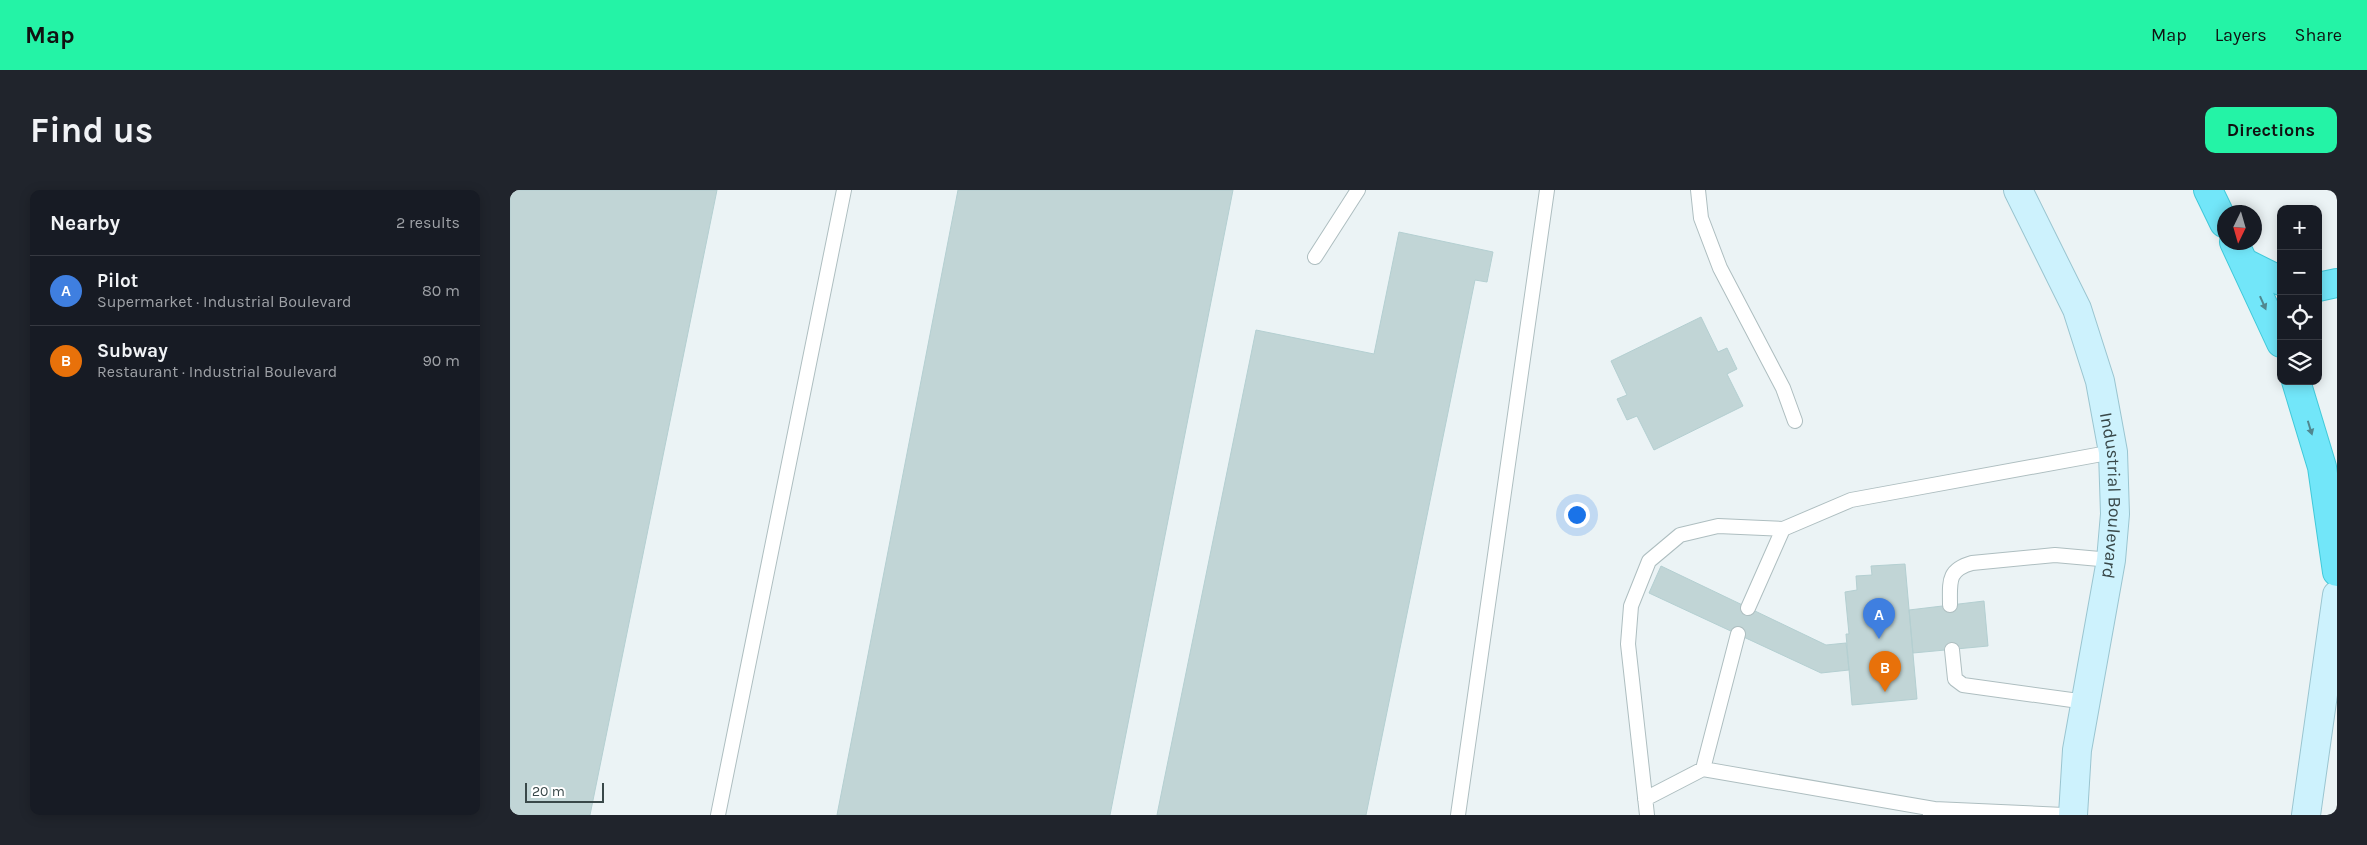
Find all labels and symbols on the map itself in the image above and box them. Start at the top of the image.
north arrow [2217,205,2262,250]
one-way arrow [2259,296,2267,310]
street label: Industrial Boulevard [2095,410,2126,580]
one-way arrow [2306,421,2314,436]
your location [1564,502,1590,528]
pin: A [1863,598,1895,639]
pin: B [1869,651,1901,692]
scale bar [525,780,604,803]

